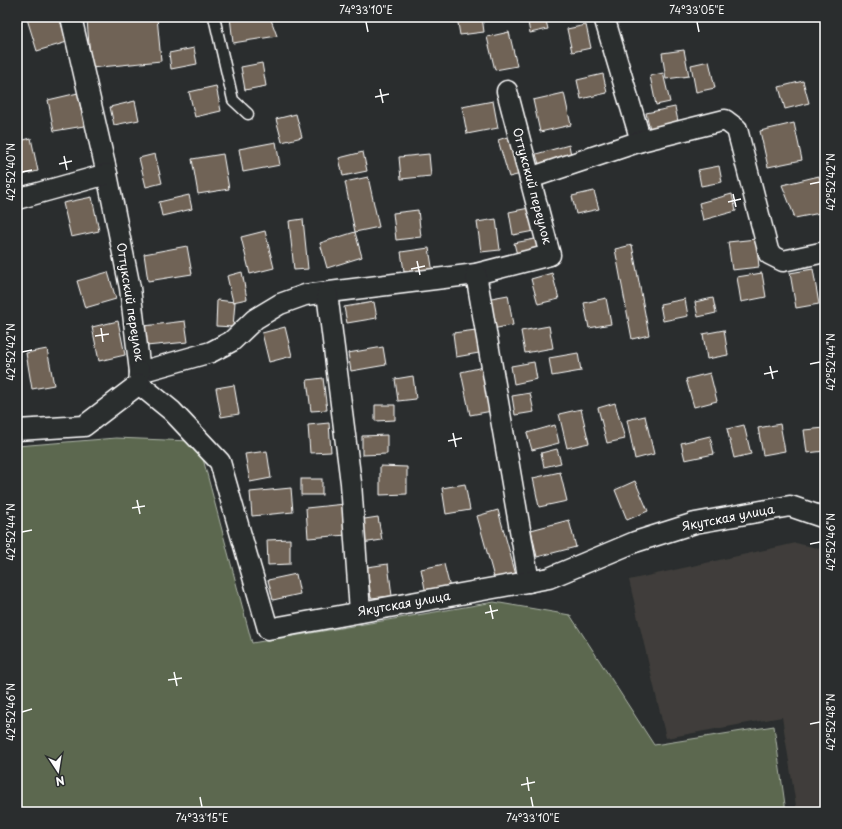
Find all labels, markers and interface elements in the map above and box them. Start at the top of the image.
text: 74°33'10"E [339,2,393,17]
text: 74°33'05"E [669,2,725,17]
street label: Оттукский переулок [509,126,557,247]
text: 42°52'40"N [3,143,18,201]
text: 42°52'42"N [823,153,838,211]
street label: Оттукский переулок [113,241,149,363]
text: 42°52'42"N [3,323,18,381]
text: 42°52'44"N [823,333,838,391]
street label: Якутская улица [680,499,776,535]
text: 42°52'44"N [3,503,18,561]
text: 42°52'46"N [823,513,838,571]
street label: Якутская улица [356,586,452,620]
text: 42°52'46"N [3,683,18,741]
text: 42°52'48"N [823,693,838,751]
north arrow [38,751,78,791]
text: N [54,772,66,791]
text: 74°33'15"E [176,810,228,825]
text: 74°33'10"E [506,810,560,825]

